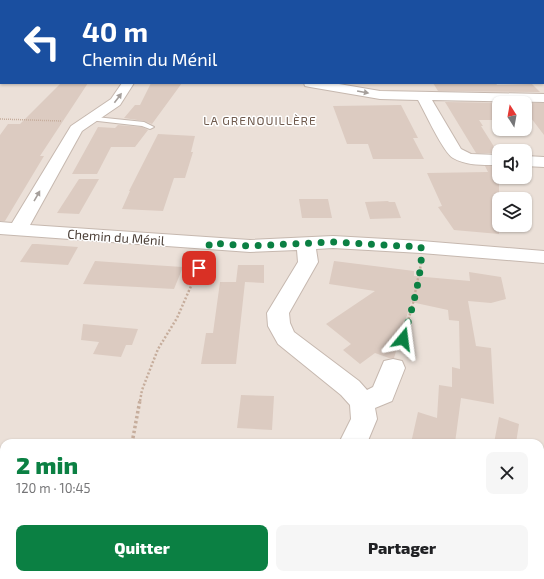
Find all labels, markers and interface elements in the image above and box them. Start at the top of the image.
text: 40 m [82,14,148,48]
icon: left [16,16,68,68]
text: Chemin du Ménil [82,48,217,70]
one-way arrow [356,89,369,95]
one-way arrow [114,93,122,104]
north arrow [492,96,532,136]
map controls [492,96,532,232]
district label: LA GRENOUILLÈRE [203,113,317,127]
button: sound [492,144,532,184]
one-way arrow [34,190,41,202]
button: layers [492,192,532,232]
street label: Chemin du Ménil [67,226,165,248]
pin [182,251,216,285]
icon: arrive [188,257,210,279]
position arrow [382,318,424,360]
text: 2 min [16,450,78,479]
button: close [486,452,528,494]
text: 120 m · 10:45 [16,480,91,496]
button: Quitter [16,525,268,571]
button: Partager [276,525,528,571]

